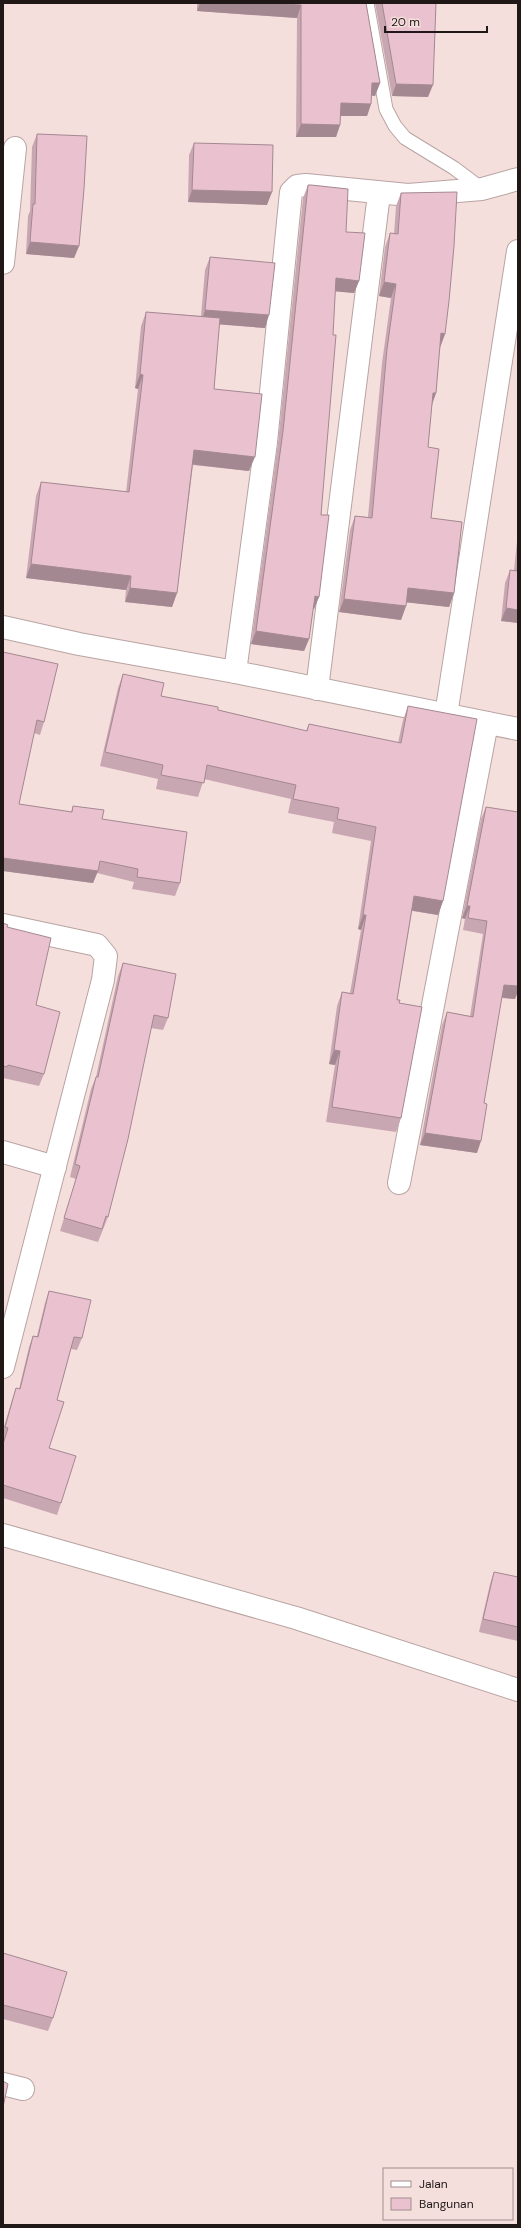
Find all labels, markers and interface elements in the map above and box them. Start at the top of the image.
scale bar [385,8,487,34]
text: 20 m [391,14,420,30]
legend [383,2168,513,2220]
text: Jalan [419,2176,448,2192]
text: Bangunan [419,2196,474,2212]

